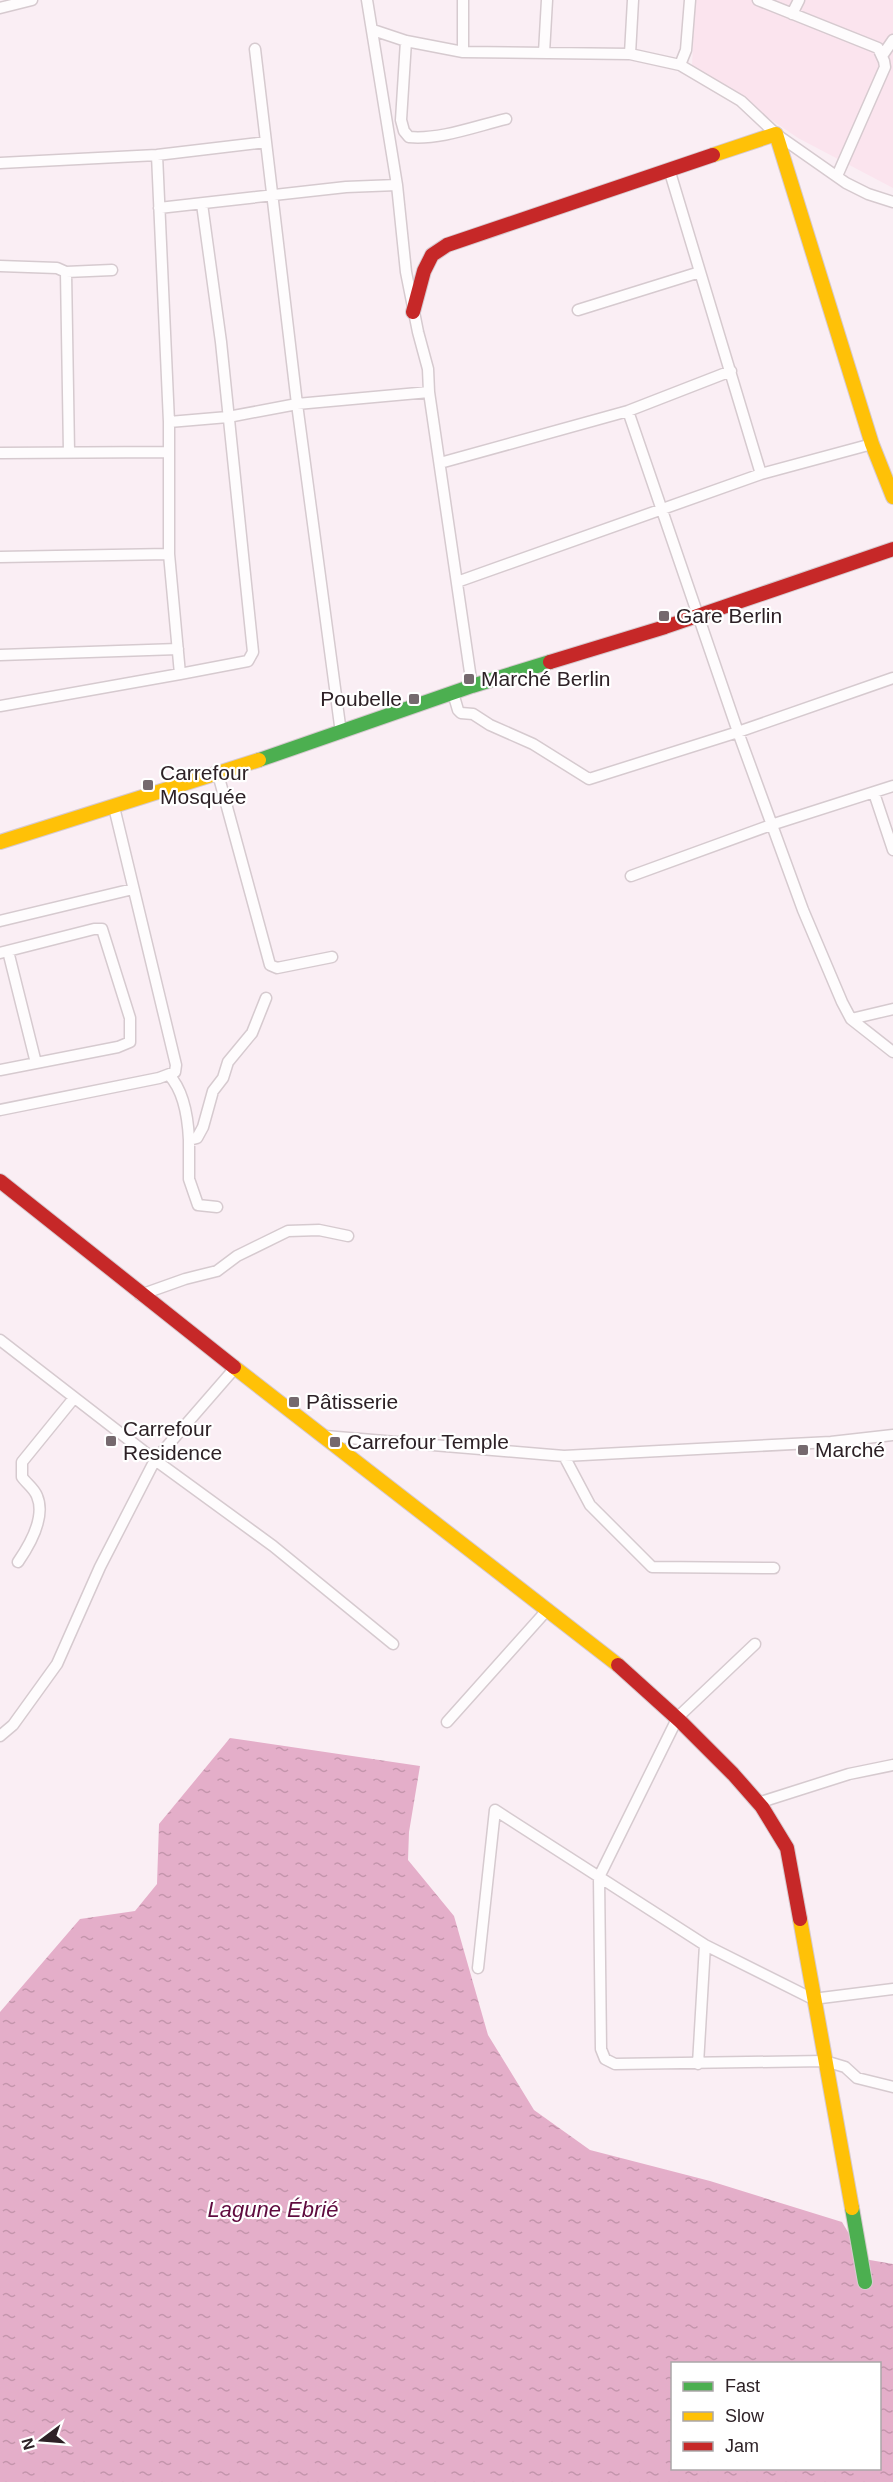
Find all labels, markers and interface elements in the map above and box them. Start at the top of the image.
place label: Gare Berlin [676,604,782,627]
marker: Gare Berlin [657,609,671,623]
place label: Marché Berlin [481,667,611,690]
marker: Marché Berlin [462,672,476,686]
place label: Poubelle [320,687,402,710]
marker: Poubelle [407,692,421,706]
place label: Carrefour Mosquée [160,761,249,808]
marker: Carrefour Mosquée [141,778,155,792]
place label: Pâtisserie [306,1390,398,1413]
marker: Pâtisserie [287,1395,301,1409]
place label: Carrefour Residence [123,1417,222,1464]
place label: Carrefour Temple [347,1430,509,1453]
marker: Carrefour Residence [104,1434,118,1448]
marker: Carrefour Temple [328,1435,342,1449]
place label: Marché [815,1438,885,1461]
marker: Marché [796,1443,810,1457]
water label: Lagune Ébrié [208,2197,338,2222]
legend [671,2362,881,2470]
text: Fast [725,2376,760,2396]
text: Slow [725,2406,765,2426]
north arrow [12,2410,72,2470]
text: N [18,2436,38,2452]
text: Jam [725,2436,759,2456]

